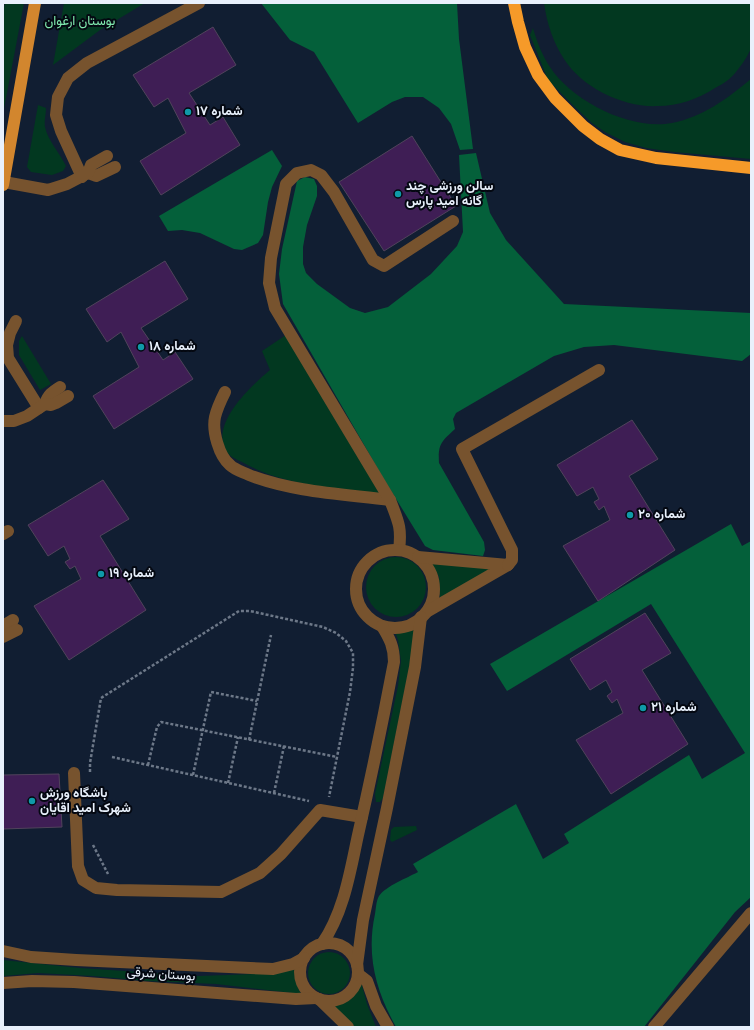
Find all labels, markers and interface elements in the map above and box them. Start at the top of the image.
park label: بوستان ارغوان [45,14,116,30]
place label: شماره ۱۷ [196,104,243,120]
marker: شماره ۱۷ [183,107,193,117]
place label: سالن ورزشی چند گانه امید پارس [406,179,493,210]
marker: سالن ورزشی چند گانه امید پارس [393,189,403,199]
place label: شماره ۱۸ [149,339,196,355]
marker: شماره ۱۸ [136,342,146,352]
place label: شماره ۲۰ [638,507,685,523]
marker: شماره ۲۰ [625,510,635,520]
place label: شماره ۱۹ [109,566,154,582]
marker: شماره ۱۹ [96,569,106,579]
place label: شماره ۲۱ [651,700,697,716]
marker: شماره ۲۱ [638,703,648,713]
place label: باشگاه ورزش شهرک امید اقایان [40,786,131,817]
marker: باشگاه ورزش شهرک امید اقایان [27,796,37,806]
street label: بوستان شرقی [126,965,196,985]

